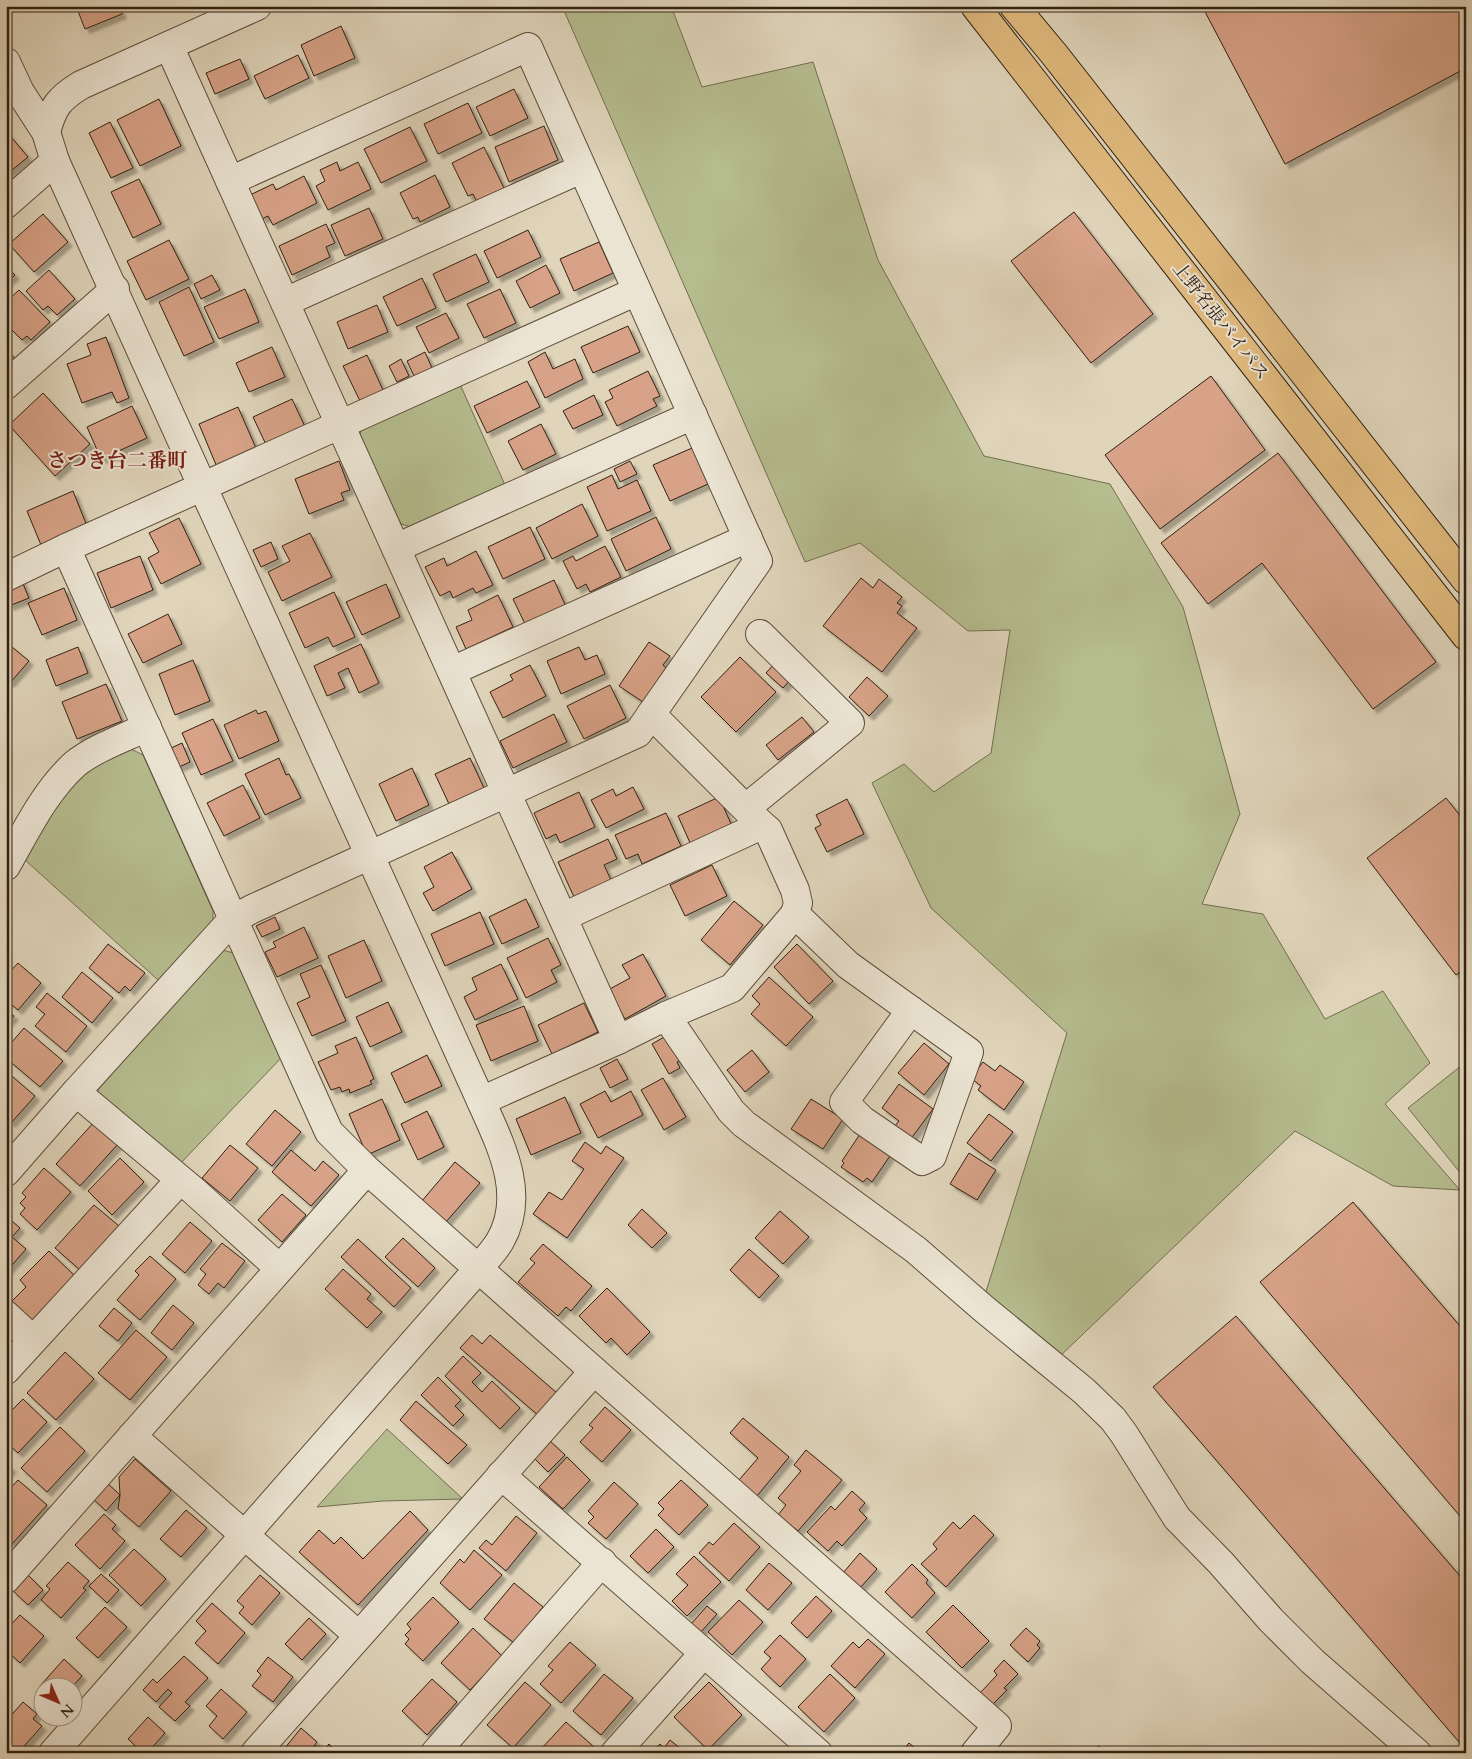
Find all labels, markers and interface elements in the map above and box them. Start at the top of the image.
street label: 上野名張バイパス [1167,257,1275,386]
district label: さつき台二番町 [47,447,188,474]
north arrow [32,1676,82,1726]
text: N [56,1700,78,1722]

